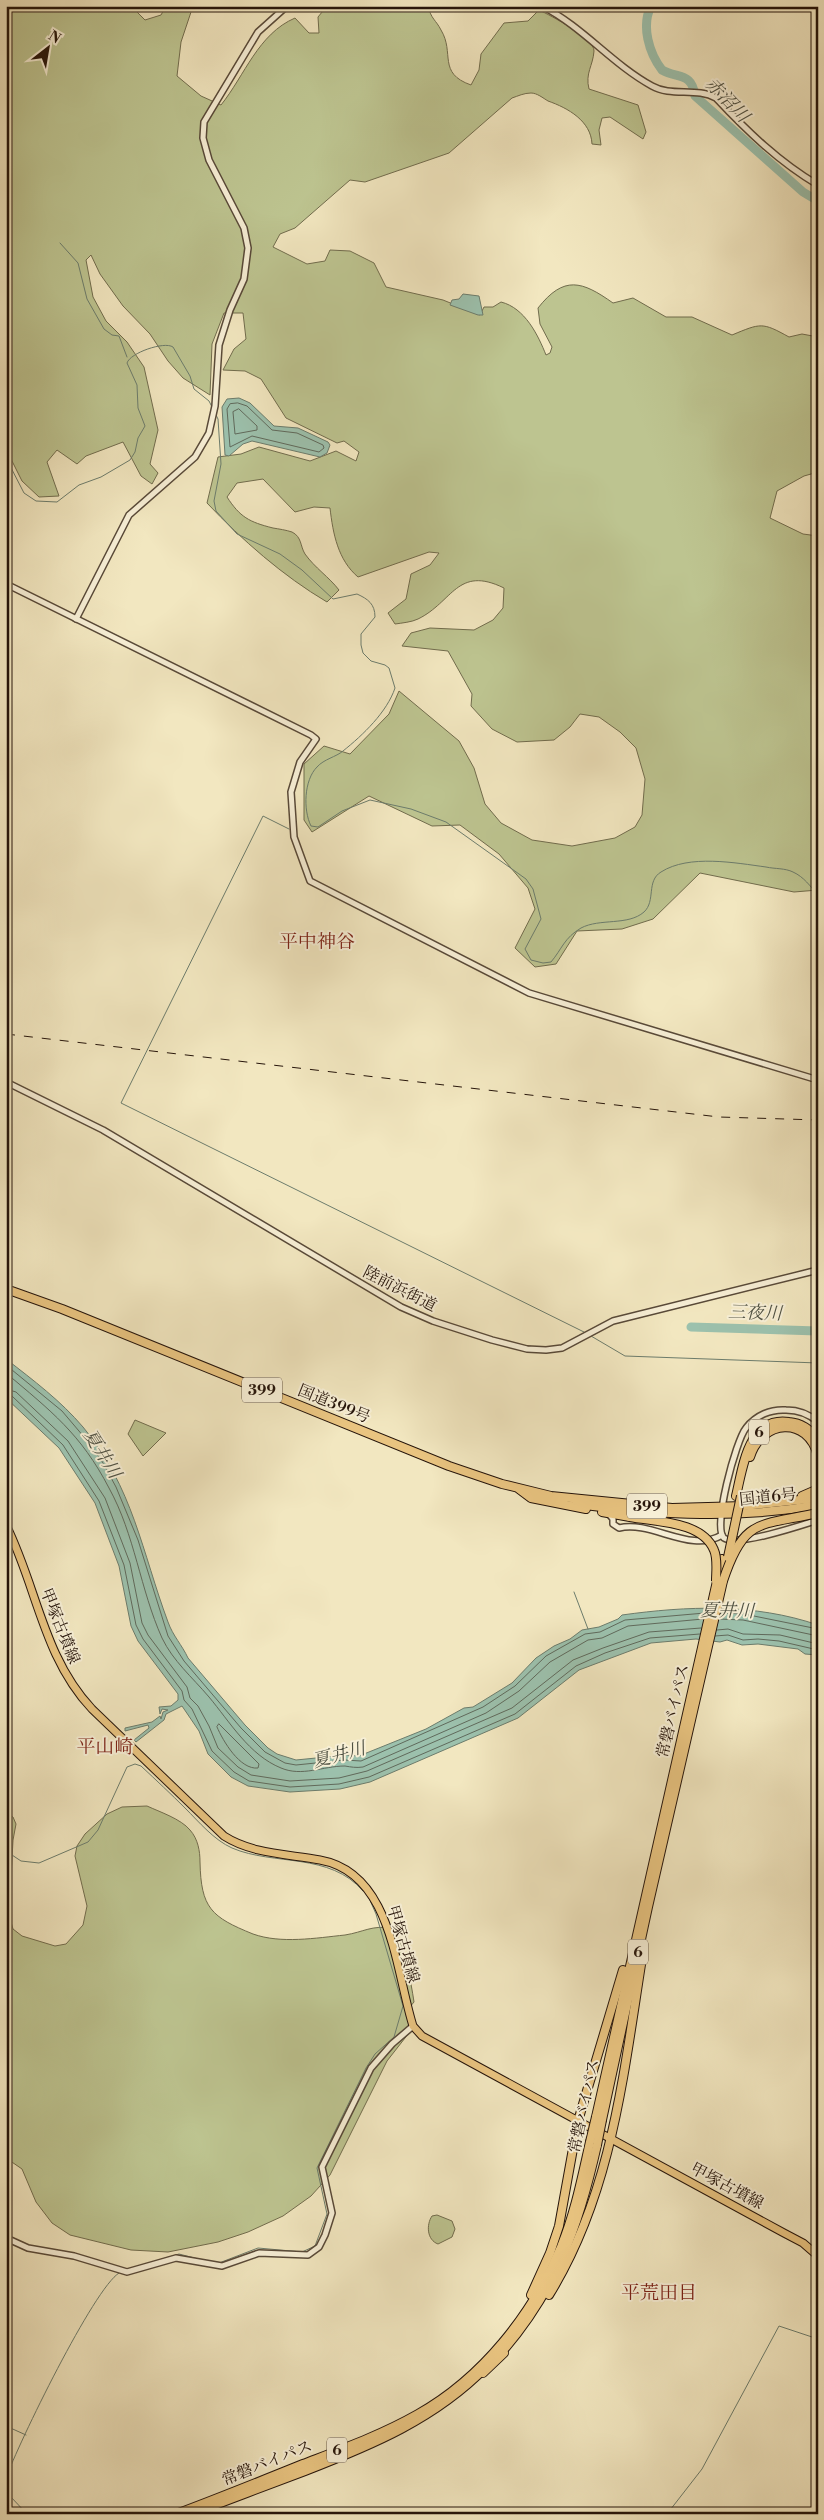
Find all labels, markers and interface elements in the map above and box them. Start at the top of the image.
north arrow [22,22,72,72]
text: N [45,27,64,48]
water label: 赤沼川 [700,73,755,129]
district label: 平中神谷 [279,930,355,954]
street label: 陸前浜街道 [360,1262,440,1316]
water label: 三夜川 [728,1301,784,1326]
road number: 399 [242,1378,282,1402]
street label: 国道399号 [295,1380,373,1428]
road number: 6 [749,1420,769,1444]
water label: 夏井川 [78,1425,127,1485]
street label: 国道6号 [738,1484,798,1510]
road number: 399 [627,1494,667,1518]
street label: 甲塚古墳線 [36,1585,84,1667]
water label: 夏井川 [700,1599,756,1623]
street label: 常磐バイパス [652,1662,694,1760]
district label: 平山崎 [76,1735,134,1759]
water label: 夏井川 [310,1736,370,1773]
street label: 甲塚古墳線 [382,1903,424,1985]
road number: 6 [628,1940,648,1964]
street label: 常磐バイパス [564,2057,604,2155]
street label: 甲塚古墳線 [687,2158,767,2214]
district label: 平荒田目 [621,2281,697,2305]
street label: 常磐バイパス [219,2436,315,2490]
road number: 6 [327,2438,347,2462]

